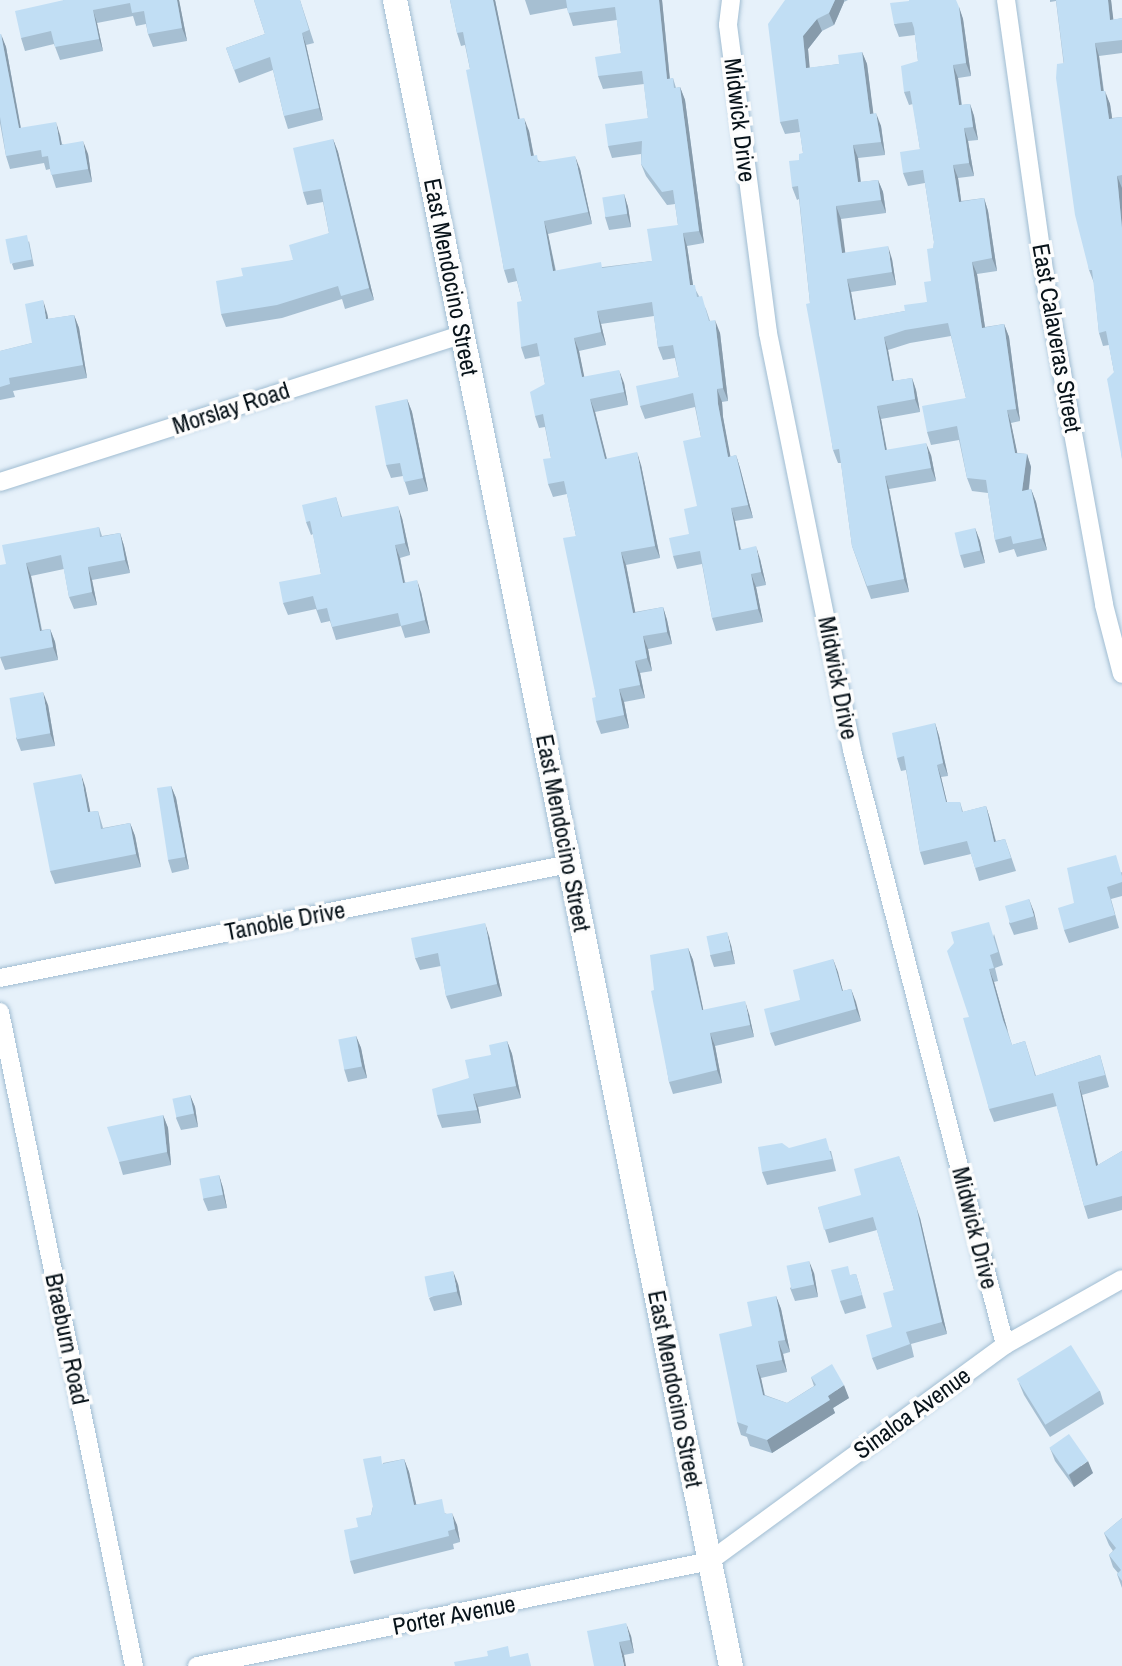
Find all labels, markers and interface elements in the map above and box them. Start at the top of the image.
street label: Midwick Drive [718,56,762,184]
street label: East Mendocino Street [418,176,484,378]
street label: East Calaveras Street [1026,241,1088,435]
street label: Morslay Road [169,376,293,440]
street label: Midwick Drive [812,614,864,742]
street label: East Mendocino Street [530,732,596,934]
street label: Tanoble Drive [222,895,348,947]
street label: Midwick Drive [946,1164,1004,1292]
street label: Braeburn Road [39,1271,95,1407]
street label: East Mendocino Street [642,1288,708,1490]
street label: Sinaloa Avenue [847,1361,977,1465]
street label: Porter Avenue [390,1589,518,1641]

